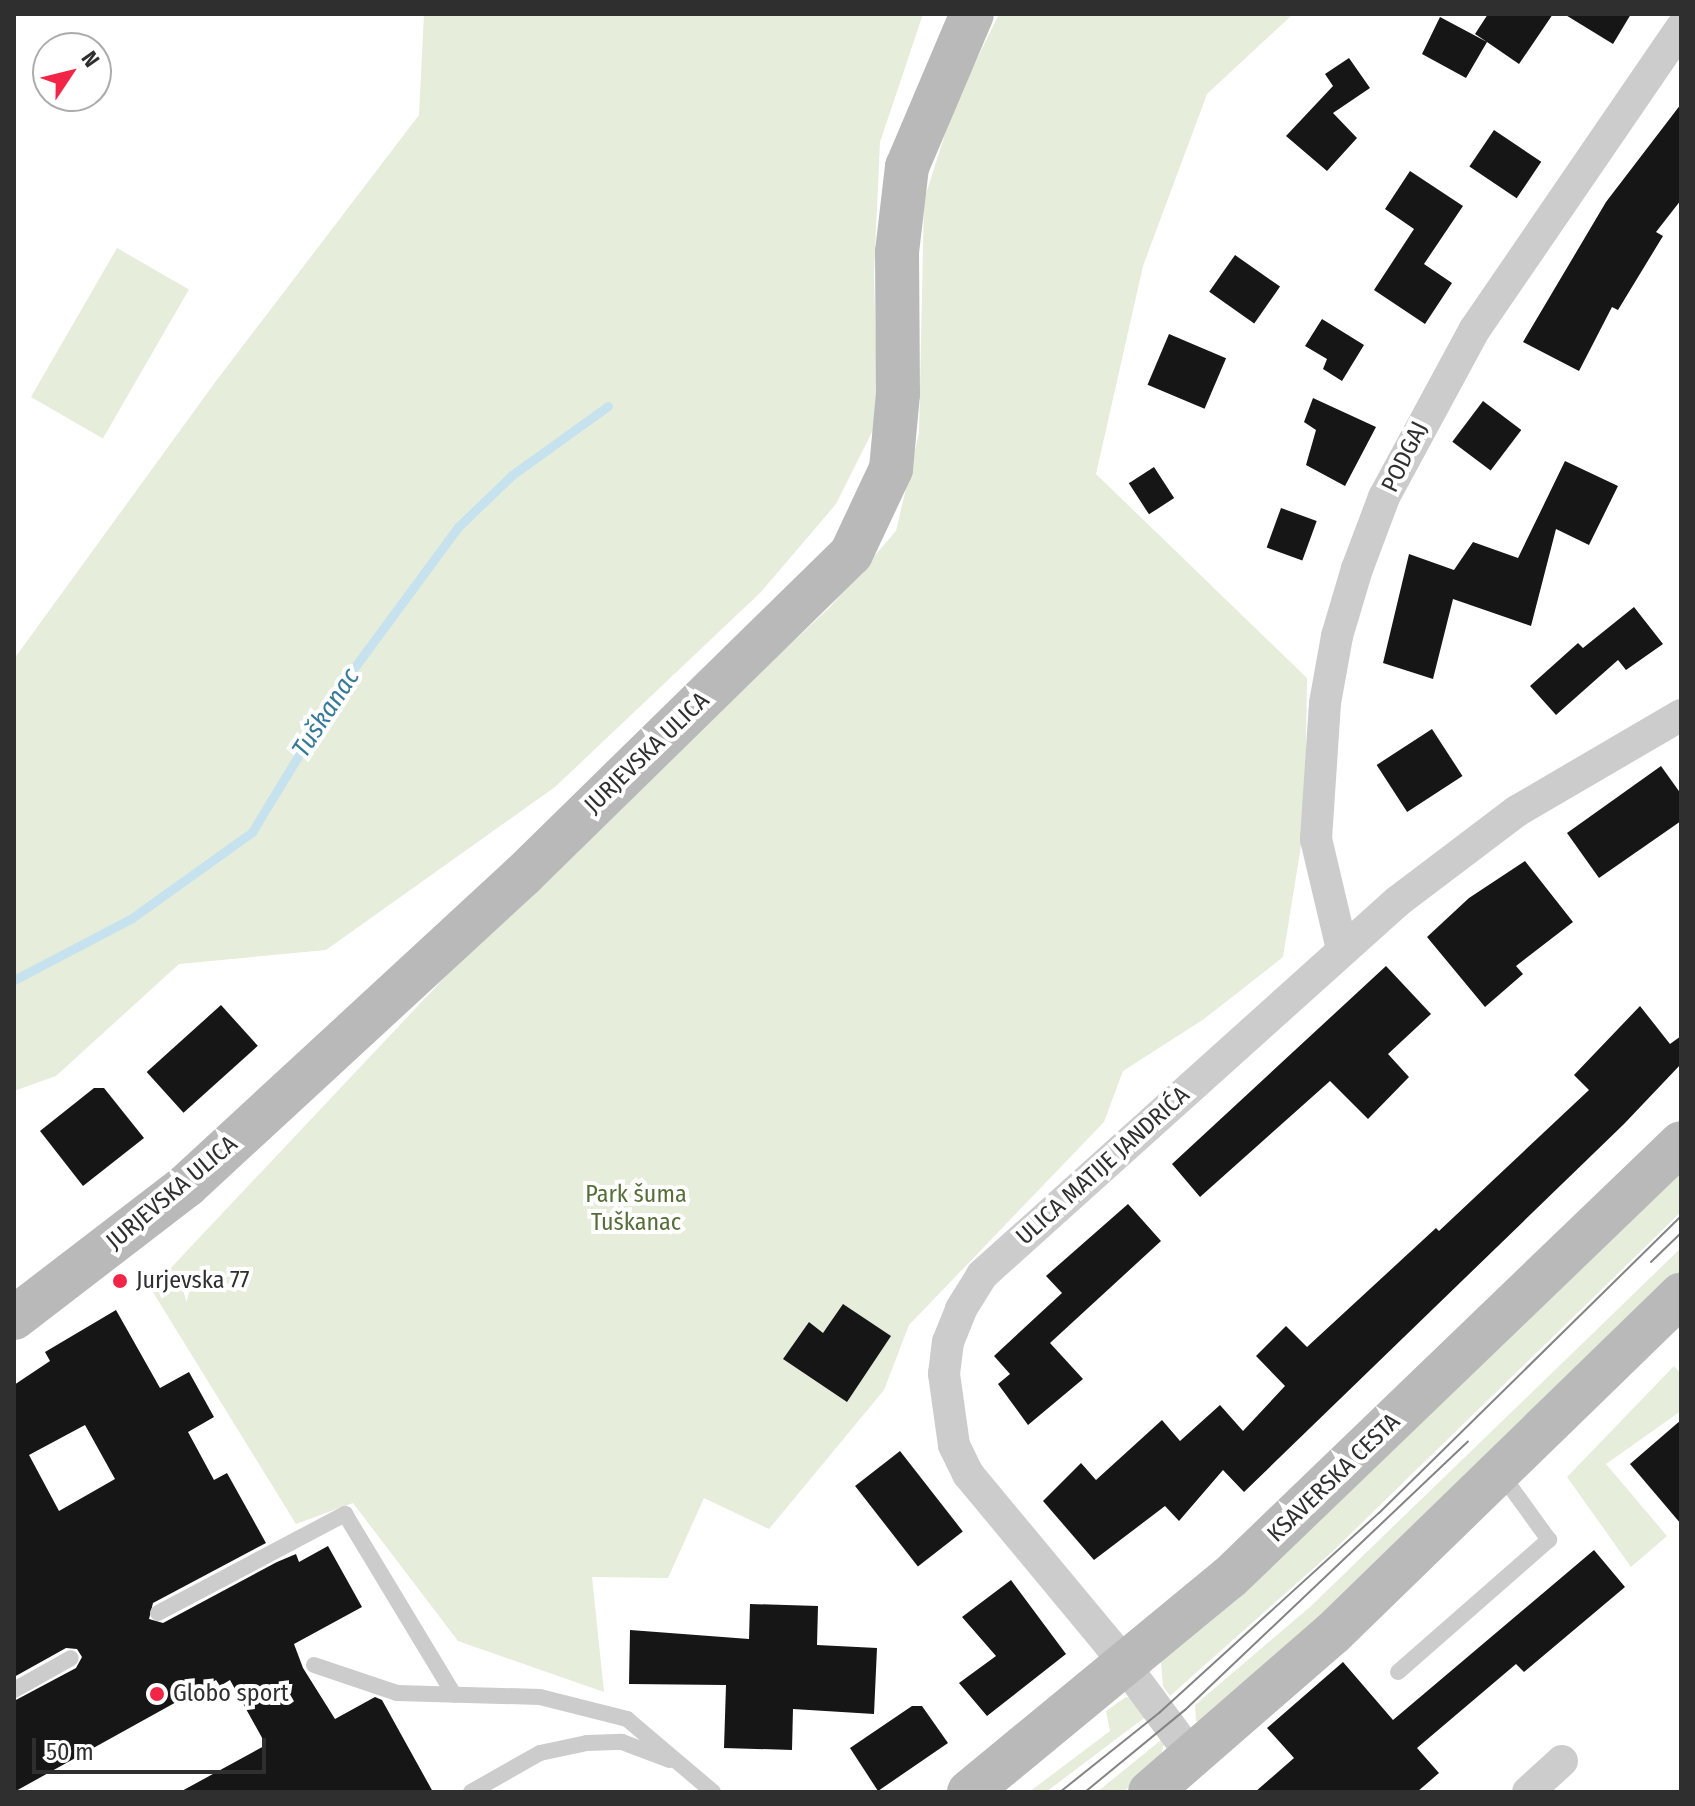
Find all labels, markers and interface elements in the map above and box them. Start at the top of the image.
north arrow [32,32,112,112]
text: N [76,46,105,72]
street label: PODGAJ [1376,417,1434,497]
water label: Tuškanac [286,663,366,763]
street label: JURJEVSKA ULICA [579,686,715,820]
street label: ULICA MATIJE JANDRIĆA [1011,1081,1195,1251]
street label: JURJEVSKA ULICA [101,1130,243,1256]
park label: Park šuma Tuškanac [585,1181,687,1237]
place label: Jurjevska 77 [136,1267,250,1295]
marker: Jurjevska 77 [111,1272,129,1290]
street label: KSAVERSKA CESTA [1262,1408,1406,1548]
place label: Globo sport [173,1680,288,1708]
marker: Globo sport [148,1685,166,1703]
scale bar [36,1722,270,1772]
text: 50 m [46,1738,94,1766]

